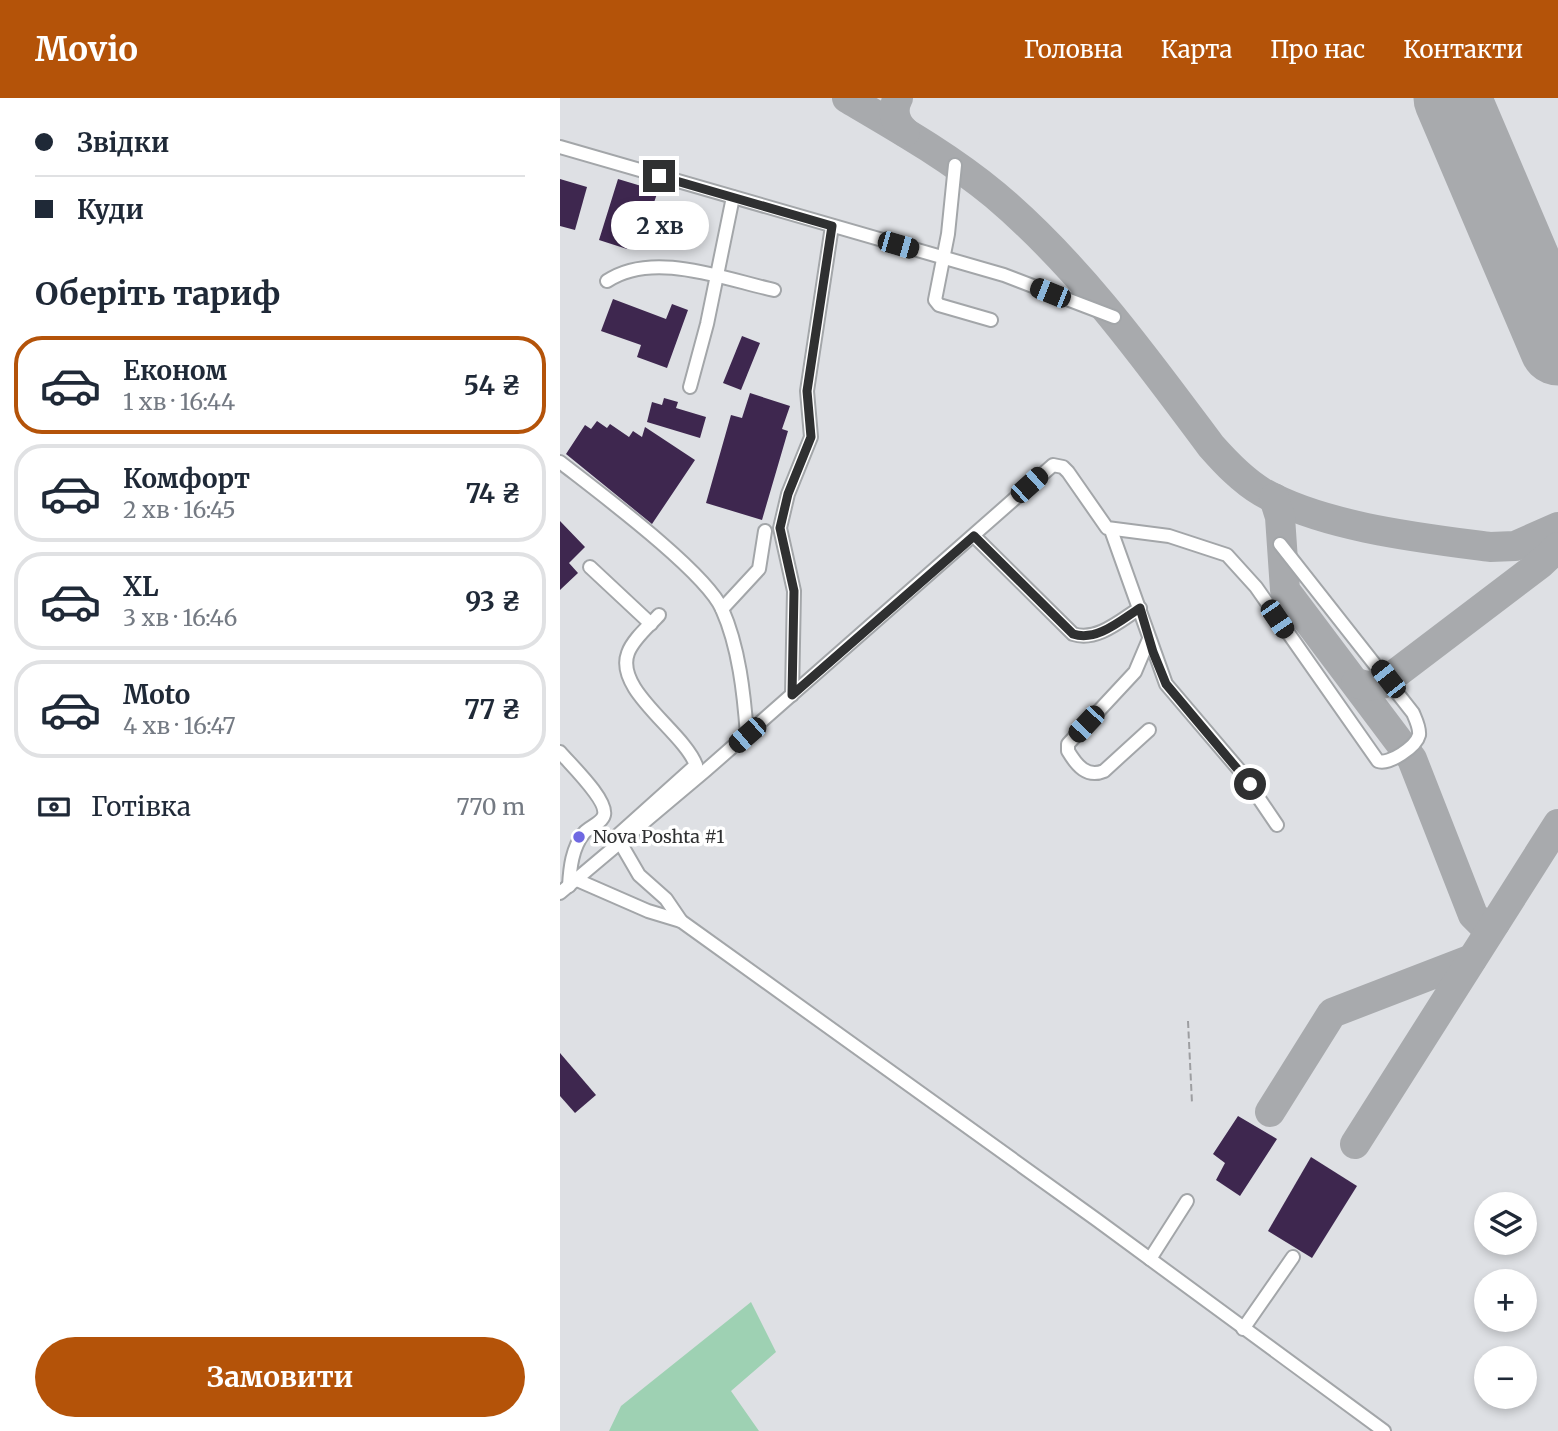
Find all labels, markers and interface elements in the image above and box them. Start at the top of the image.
text: Movio [35,29,138,70]
text: Головна [1024,34,1123,65]
text: Карта [1161,34,1232,65]
text: Про нас [1270,34,1365,65]
text: Контакти [1403,34,1523,65]
text: Звідки [77,126,169,159]
route end [643,160,675,192]
text: Куди [77,193,144,226]
callout: 2 хв [610,200,708,250]
text: 2 хв [636,211,684,240]
car [875,229,922,261]
text: Оберіть тариф [35,274,280,314]
car [1027,275,1074,311]
icon: car [39,354,102,417]
text: Економ [123,354,227,387]
text: 54 ₴ [464,369,521,402]
text: 1 хв · 16:44 [123,387,235,416]
icon: car [39,462,102,525]
text: Комфорт [123,462,250,495]
car [1007,463,1052,507]
text: 74 ₴ [465,477,521,510]
text: 2 хв · 16:45 [123,495,236,524]
icon: car [39,570,102,633]
text: XL [123,570,159,603]
text: 93 ₴ [465,585,521,618]
car [1257,596,1298,642]
text: 3 хв · 16:46 [123,603,237,632]
car [1367,656,1410,702]
icon: car [39,678,102,741]
text: Moto [123,678,190,711]
text: 77 ₴ [464,693,521,726]
car [1064,701,1109,747]
text: 4 хв · 16:47 [123,711,236,740]
car [725,713,770,757]
route start [1234,768,1266,800]
icon: cash [35,788,73,826]
text: Готівка [91,790,191,823]
text: 770 m [456,792,525,821]
place label: Nova Poshta #1 [593,825,724,848]
marker: Nova Poshta #1 [571,829,587,845]
map controls [1474,1192,1537,1409]
button: layers [1474,1192,1537,1255]
button: + [1474,1269,1537,1332]
button: Замовити [35,1337,525,1417]
button: − [1474,1346,1537,1409]

